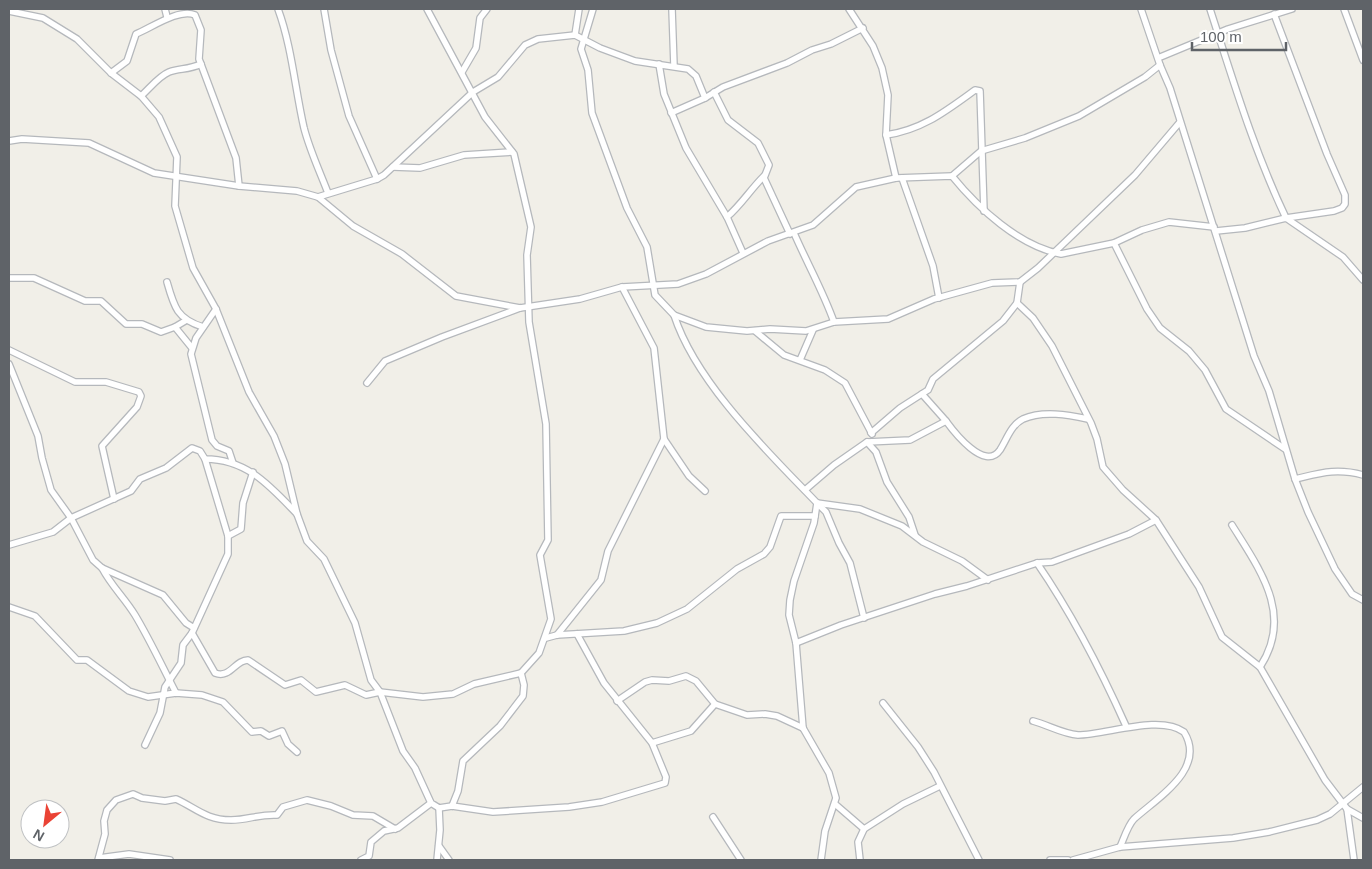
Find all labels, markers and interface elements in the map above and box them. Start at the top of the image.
scale bar [1192,20,1286,52]
text: 100 m [1200,28,1242,45]
north arrow [20,799,70,849]
text: N [30,826,47,845]

